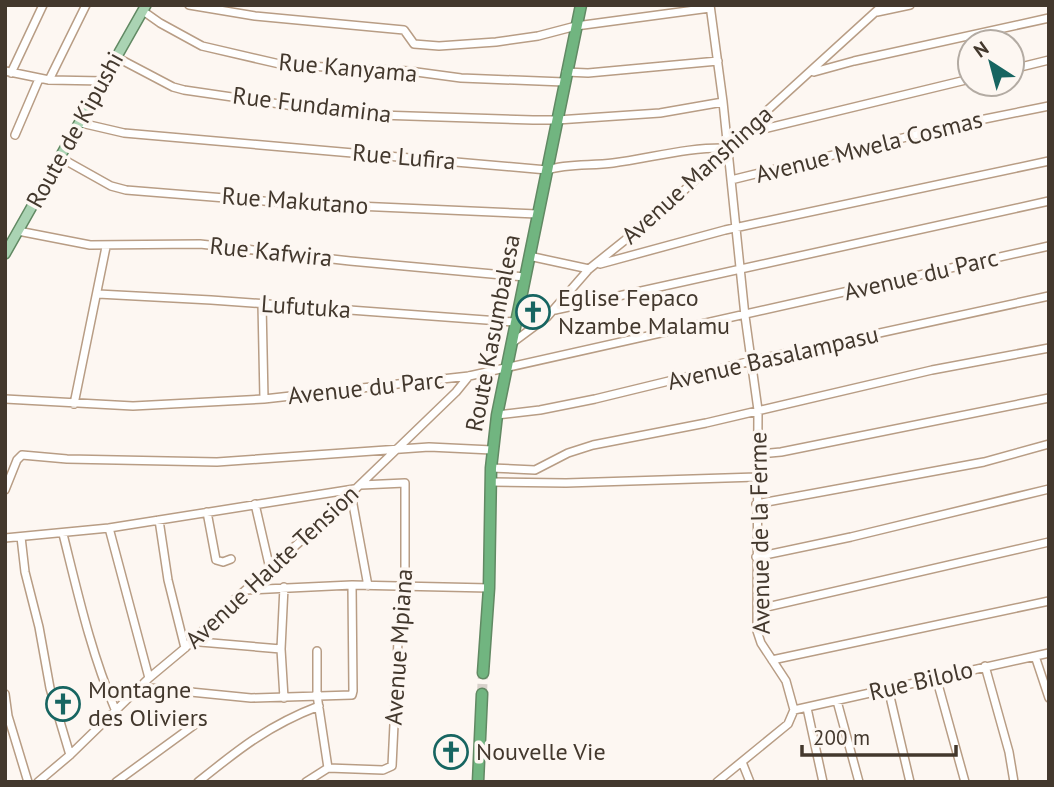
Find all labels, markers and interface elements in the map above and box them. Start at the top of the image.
north arrow [956,28,1026,98]
text: N [969,36,993,63]
street label: Route de Kipushi [19,46,130,213]
street label: Rue Kanyama [277,46,419,89]
street label: Rue Fundamina [231,79,393,130]
street label: Avenue Manshinga [615,99,779,251]
street label: Avenue Mwela Cosmas [752,103,985,190]
street label: Rue Lufira [351,137,457,176]
street label: Rue Makutano [221,180,369,221]
street label: Rue Kafwira [208,230,334,273]
street label: Route Kasumbalesa [458,232,527,434]
street label: Avenue du Parc [841,242,1001,307]
place label: Eglise Fepaco Nzambe Malamu [558,282,730,341]
street label: Lufutuka [260,288,352,325]
church icon: Eglise Fepaco Nzambe Malamu [514,293,552,331]
street label: Avenue Basalampasu [664,318,881,397]
street label: Avenue du Parc [286,364,446,411]
street label: Avenue de la Ferme [742,431,777,635]
street label: Avenue Haute Tension [178,478,365,655]
street label: Avenue Mpiana [378,568,419,726]
street label: Rue Bilolo [866,654,976,708]
place label: Montagne des Oliviers [88,674,208,733]
church icon: Montagne des Oliviers [44,685,82,723]
scale bar [802,714,956,758]
text: 200 m [813,724,870,751]
church icon: Nouvelle Vie [432,733,470,771]
place label: Nouvelle Vie [476,736,606,767]

